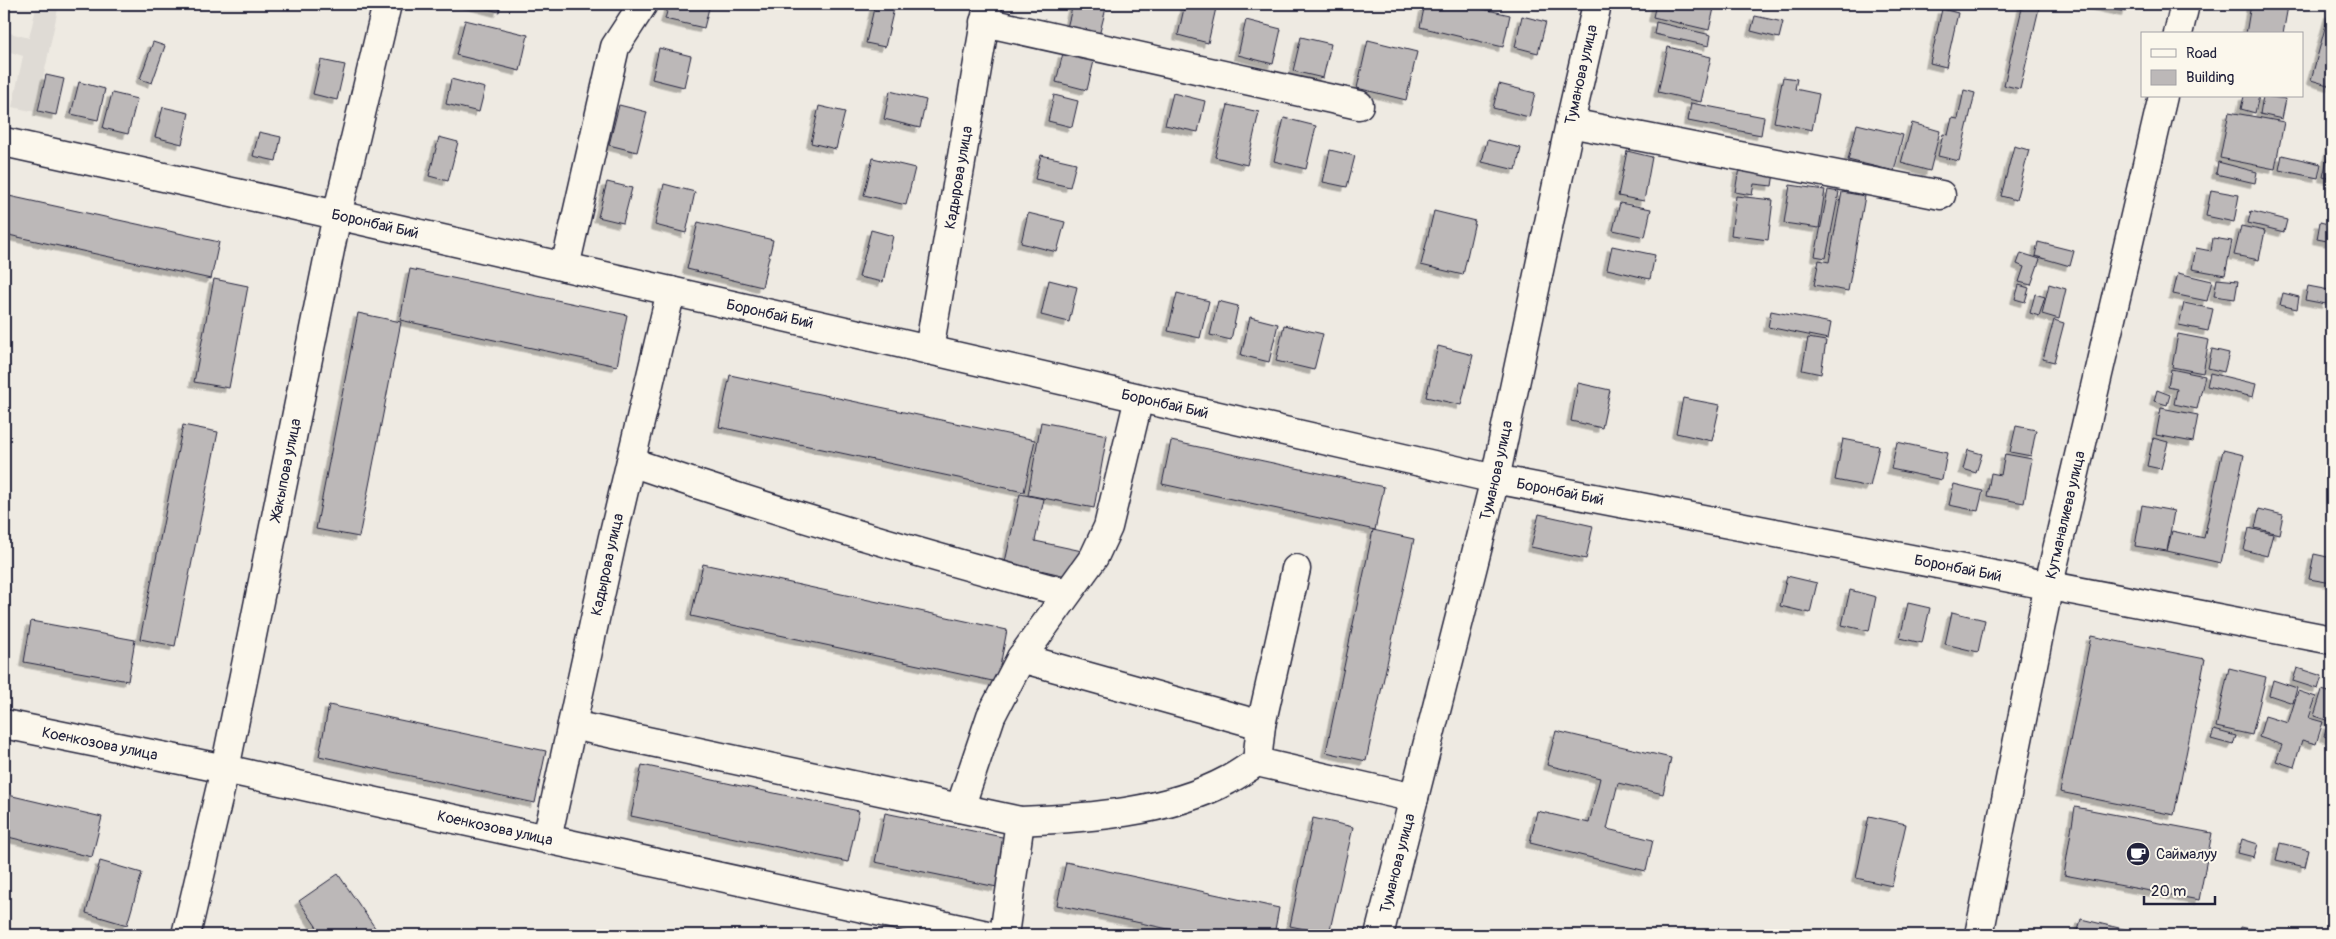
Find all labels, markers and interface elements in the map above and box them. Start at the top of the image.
street label: Туманова улица [1561,23,1602,127]
legend [2141,32,2304,98]
text: Road [2186,44,2217,63]
text: Building [2186,68,2234,87]
street label: Кадырова улица [941,124,977,231]
street label: Боронбай Бий [330,205,420,243]
street label: Боронбай Бий [725,295,815,333]
street label: Боронбай Бий [1119,385,1210,423]
street label: Жакыпова улица [266,417,306,525]
street label: Туманова улица [1476,419,1517,523]
street label: Кутманалиева улица [2042,449,2090,581]
street label: Боронбай Бий [1515,474,1605,510]
street label: Кадырова улица [587,511,628,618]
street label: Боронбай Бий [1912,551,2003,586]
street label: Коенкозова улица [40,723,160,765]
street label: Коенкозова улица [435,807,555,850]
street label: Туманова улица [1376,812,1420,915]
cafe icon: Саймалуу [2125,841,2151,867]
place label: Саймалуу [2156,845,2218,864]
scale bar [2144,874,2215,906]
text: 20 m [2151,882,2186,901]

